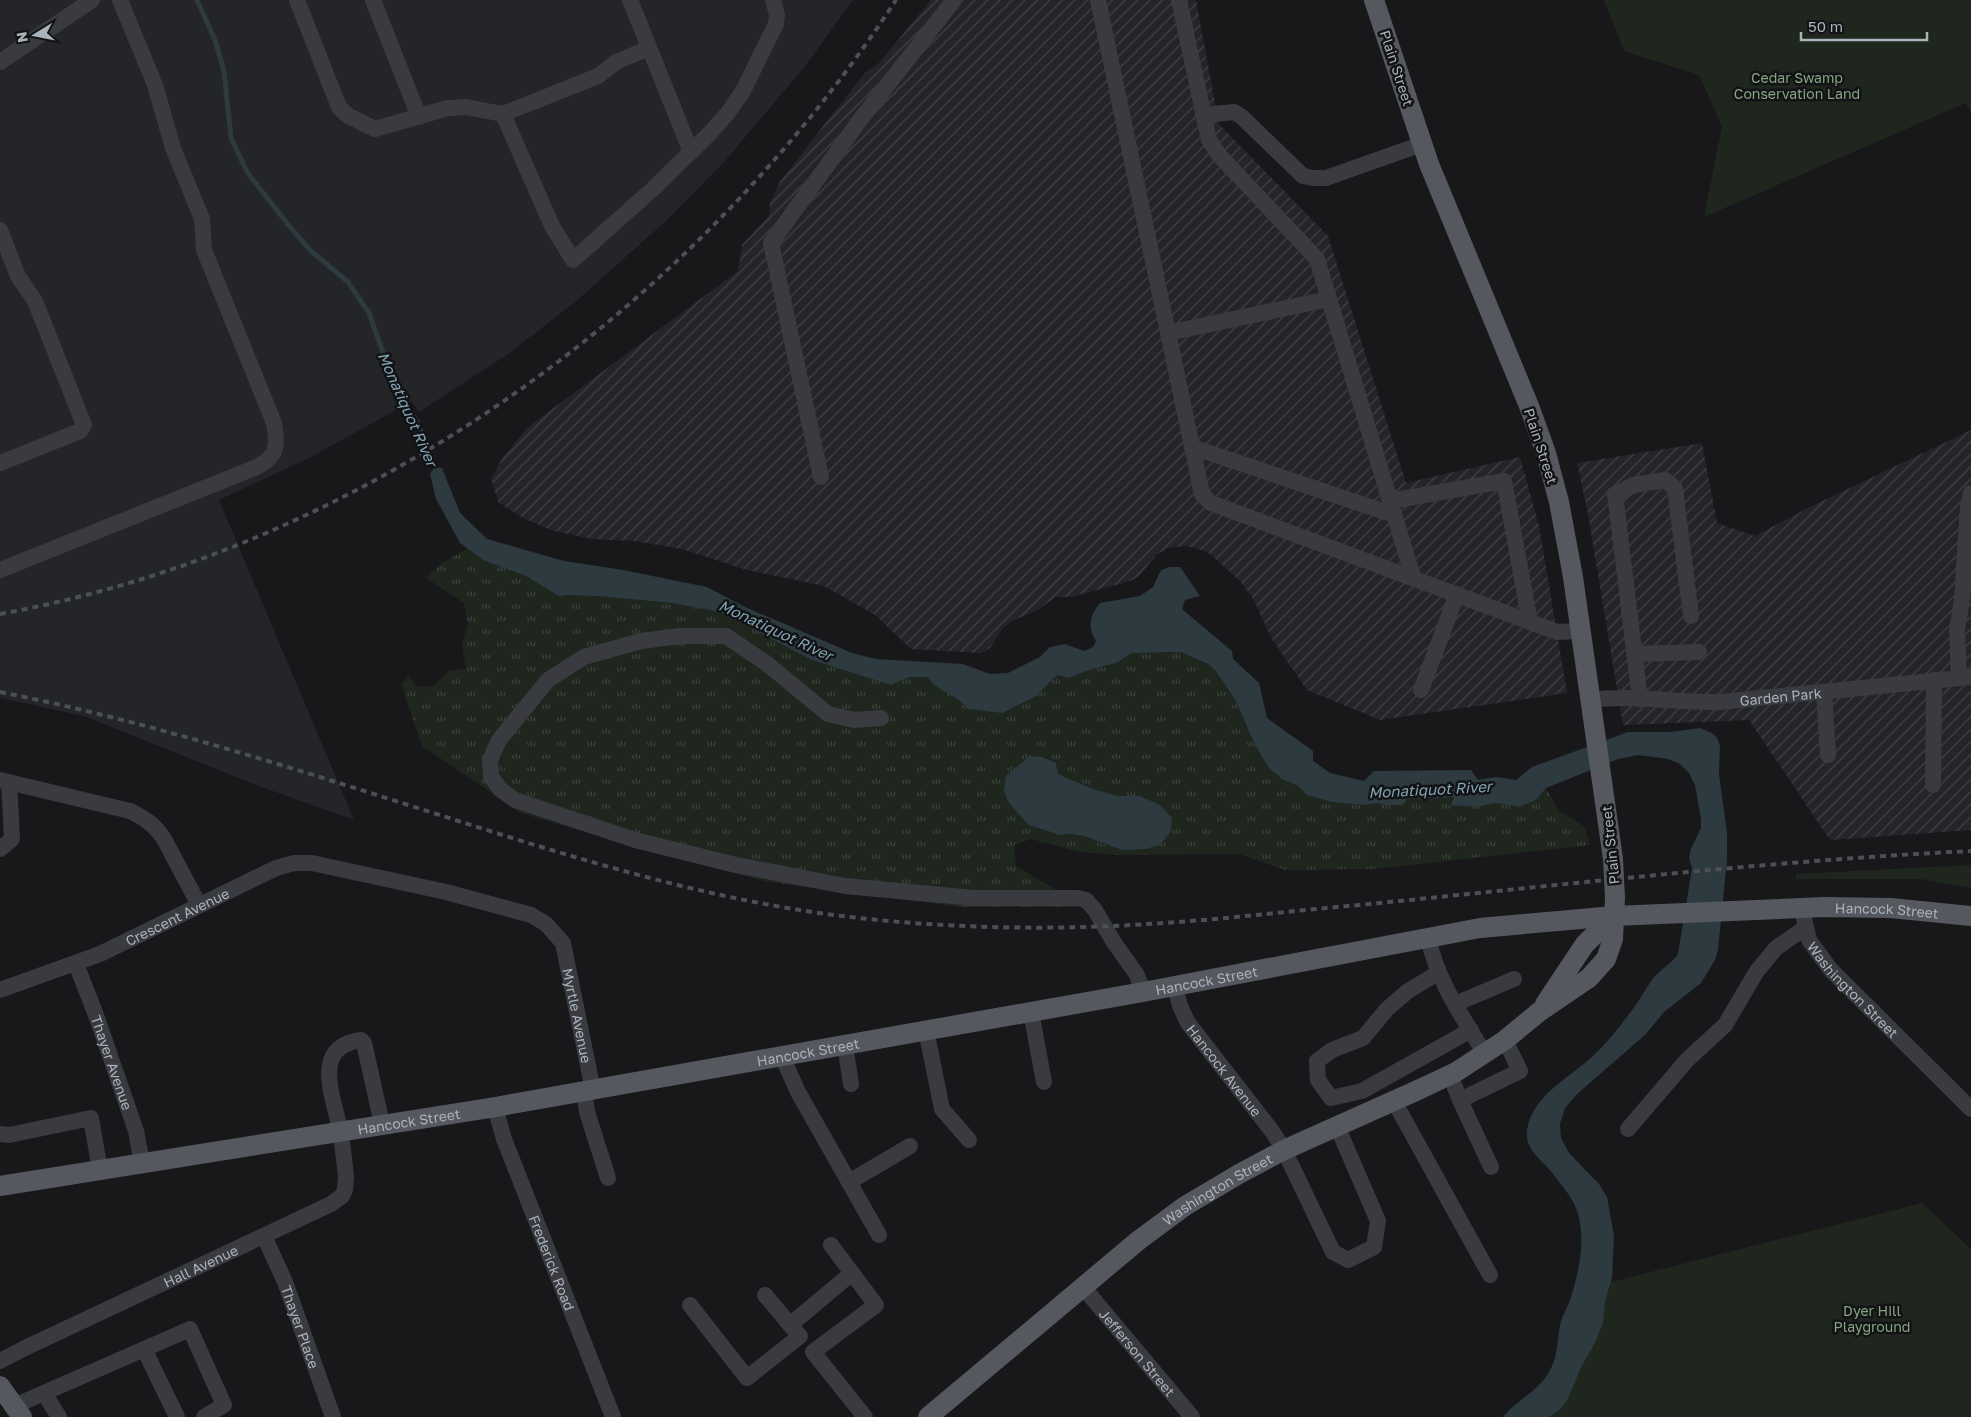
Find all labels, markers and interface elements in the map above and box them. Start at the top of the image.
north arrow [10,10,60,60]
scale bar [1801,10,1927,42]
text: 50 m [1808,17,1843,35]
street label: Plain Street [1377,28,1417,108]
text: N [12,31,31,44]
park label: Cedar Swamp Conservation Land [1734,69,1860,102]
water label: Monatiquot River [375,349,442,471]
street label: Plain Street [1521,406,1561,486]
water label: Monatiquot River [716,596,838,665]
street label: Garden Park [1739,683,1822,709]
water label: Monatiquot River [1368,777,1494,801]
street label: Plain Street [1597,805,1623,885]
street label: Crescent Avenue [122,884,232,949]
street label: Hancock Street [1835,899,1939,921]
street label: Washington Street [1804,938,1902,1041]
street label: Hancock Street [1154,962,1259,998]
street label: Myrtle Avenue [560,966,596,1065]
street label: Thayer Avenue [88,1013,137,1112]
street label: Hancock Avenue [1184,1021,1266,1119]
street label: Hancock Street [755,1034,860,1069]
street label: Hancock Street [356,1104,461,1137]
street label: Washington Street [1159,1149,1275,1229]
street label: Frederick Road [526,1212,579,1313]
street label: Hall Avenue [160,1241,240,1290]
street label: Thayer Place [278,1283,323,1371]
park label: Dyer Hill Playground [1834,1302,1910,1335]
street label: Jefferson Street [1096,1305,1179,1399]

